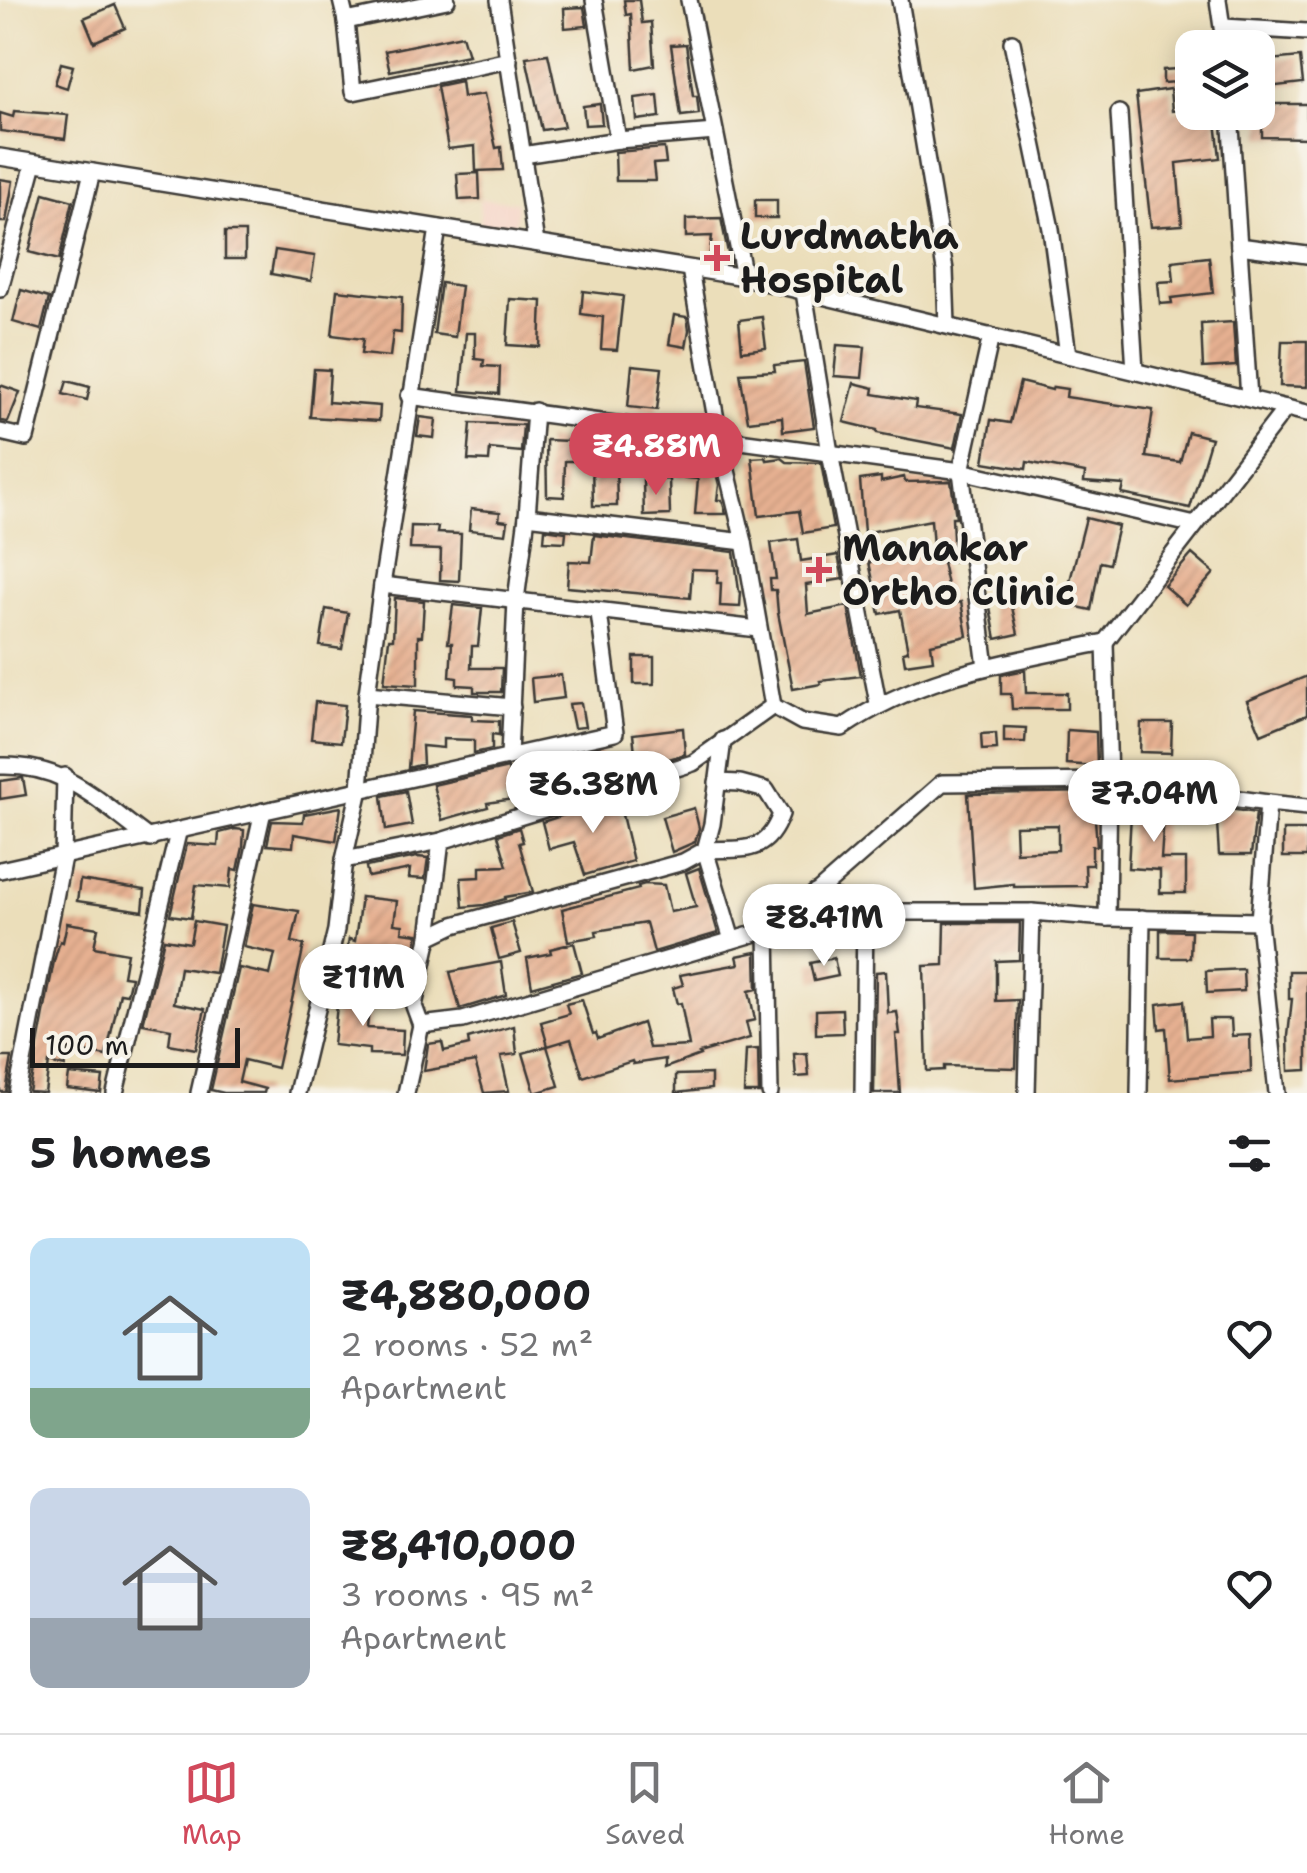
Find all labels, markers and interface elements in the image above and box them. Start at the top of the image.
map controls [1175,30,1275,130]
button: layers [1175,30,1275,130]
place label: Lurdmatha Hospital [740,210,959,305]
marker: Lurdmatha Hospital [704,245,730,271]
pin: ₹4.88M [575,413,737,498]
text: ₹4.88M [591,424,721,467]
place label: Manakar Ortho Clinic [842,522,1076,617]
marker: Manakar Ortho Clinic [806,557,832,583]
pin: ₹6.38M [512,751,674,836]
pin: ₹7.04M [1073,760,1235,845]
text: ₹6.38M [528,762,658,805]
text: ₹7.04M [1090,771,1218,814]
pin: ₹8.41M [743,884,905,969]
text: ₹8.41M [765,895,883,938]
pin: ₹11M [304,944,422,1029]
text: ₹11M [321,955,405,998]
scale bar [30,1023,240,1068]
text: 100 m [45,1026,129,1064]
text: 5 homes [30,1125,211,1181]
icon: filters [1222,1126,1277,1181]
text: ₹4,880,000 [340,1267,591,1323]
icon: home [110,1278,230,1398]
icon: heart [1222,1311,1277,1366]
text: 2 rooms · 52 m² [340,1323,593,1366]
text: Apartment [340,1366,507,1409]
text: ₹8,410,000 [340,1517,577,1573]
icon: home [110,1528,230,1648]
icon: heart [1222,1561,1277,1616]
text: 3 rooms · 95 m² [340,1573,594,1616]
text: Apartment [340,1616,507,1659]
tab: Map [182,1755,242,1853]
tab: Saved [605,1755,685,1853]
tab: Home [1048,1755,1125,1853]

